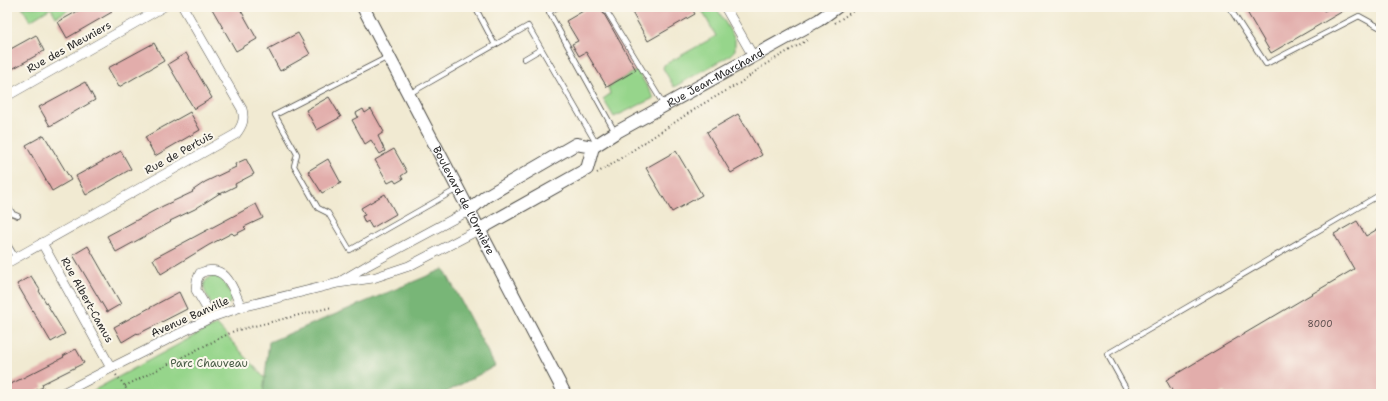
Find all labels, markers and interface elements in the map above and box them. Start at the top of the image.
street label: Rue des Meuniers [24,18,114,76]
street label: Rue Jean-Marchand [664,45,766,110]
street label: Rue de Pertuis [142,128,216,178]
street label: Boulevard de l'Ormière [429,143,498,257]
street label: Rue Albert-Camus [57,255,117,345]
street label: Avenue Banville [149,293,231,341]
house number: 8000 [1308,318,1332,330]
park label: Parc Chauveau [170,356,248,371]

